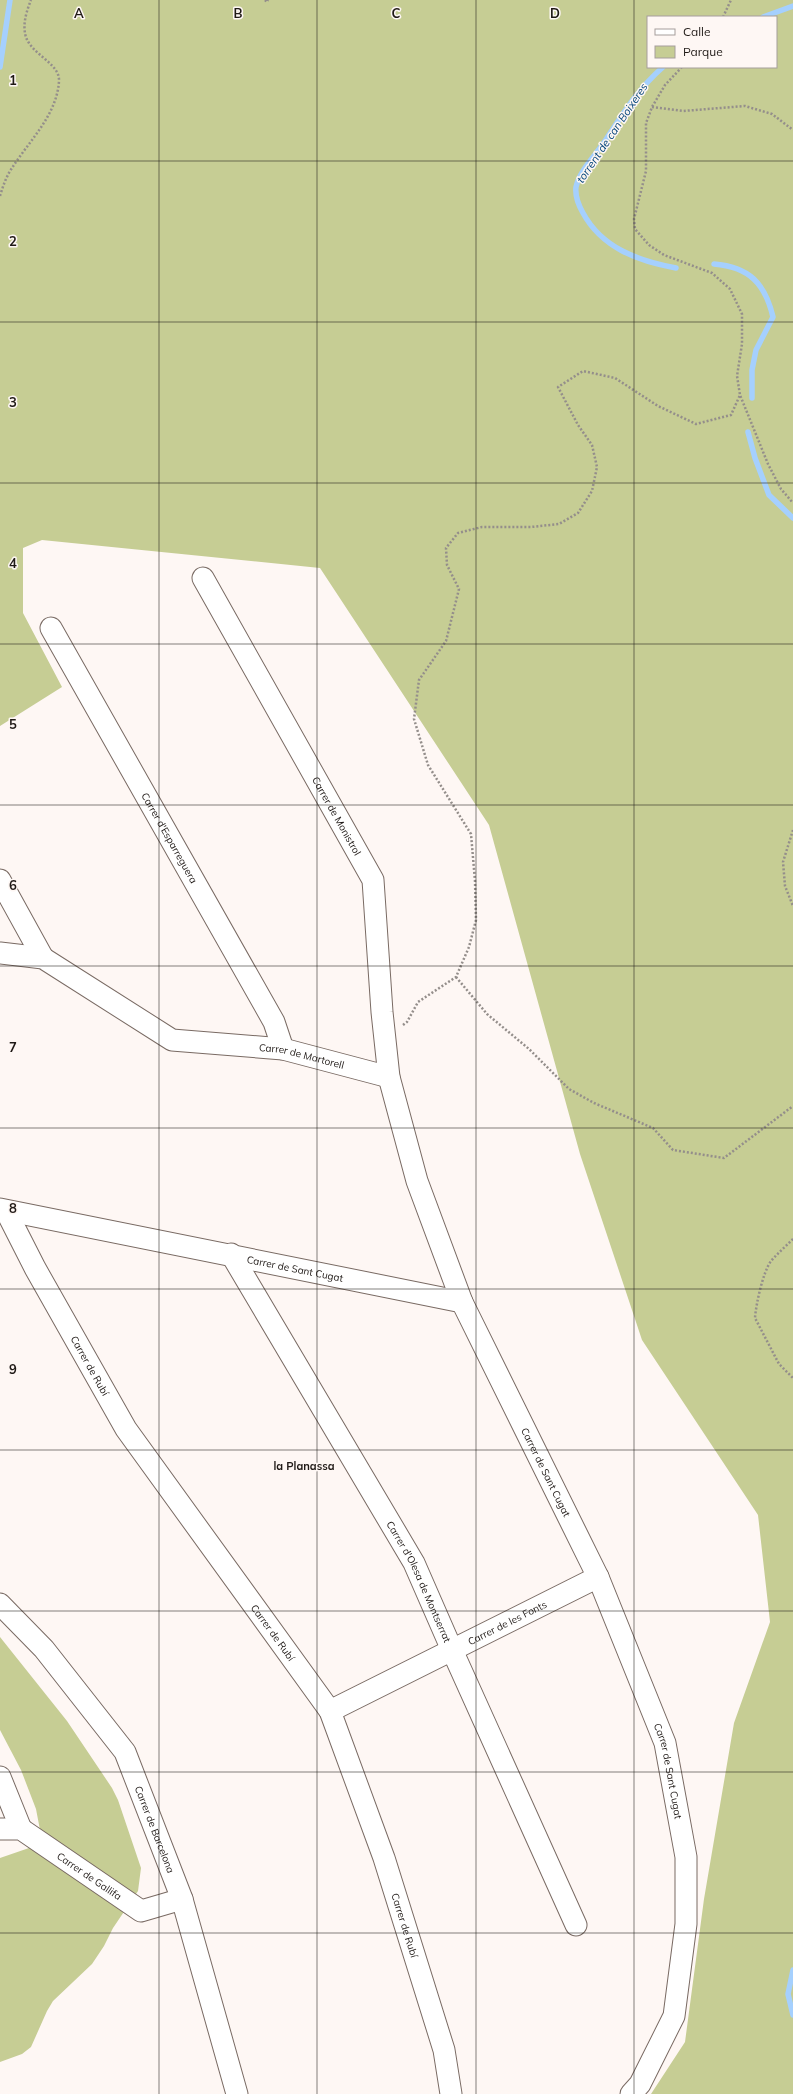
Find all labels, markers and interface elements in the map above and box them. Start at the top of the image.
text: A [74,5,84,21]
text: B [234,5,243,21]
text: C [392,5,401,21]
text: D [550,5,560,21]
legend [647,16,777,68]
text: Calle [683,24,710,39]
text: Parque [683,44,723,59]
text: 1 [9,72,17,88]
water label: torrent de can Boixeres [573,80,651,186]
text: 2 [9,233,17,249]
text: 3 [9,394,17,410]
text: 4 [9,555,17,571]
text: 5 [9,716,17,732]
street label: Carrer de Monistrol [309,774,364,858]
street label: Carrer d'Esparreguera [138,790,200,886]
text: 6 [9,877,17,893]
text: 7 [9,1039,17,1055]
street label: Carrer de Martorell [258,1041,346,1072]
text: 8 [9,1200,17,1216]
street label: Carrer de Sant Cugat [246,1253,345,1285]
street label: Carrer de Rubí [68,1334,112,1399]
text: 9 [9,1361,17,1377]
street label: Carrer de Sant Cugat [518,1425,573,1520]
district label: la Planassa [273,1459,335,1473]
street label: Carrer d'Olesa de Montserrat [383,1519,454,1645]
street label: Carrer de les Fonts [466,1598,549,1648]
street label: Carrer de Rubí [248,1602,298,1664]
street label: Carrer de Sant Cugat [651,1721,685,1820]
street label: Carrer de Barcelona [132,1784,177,1875]
street label: Carrer de Gallifa [54,1850,124,1903]
street label: Carrer de Rubí [388,1892,421,1960]

